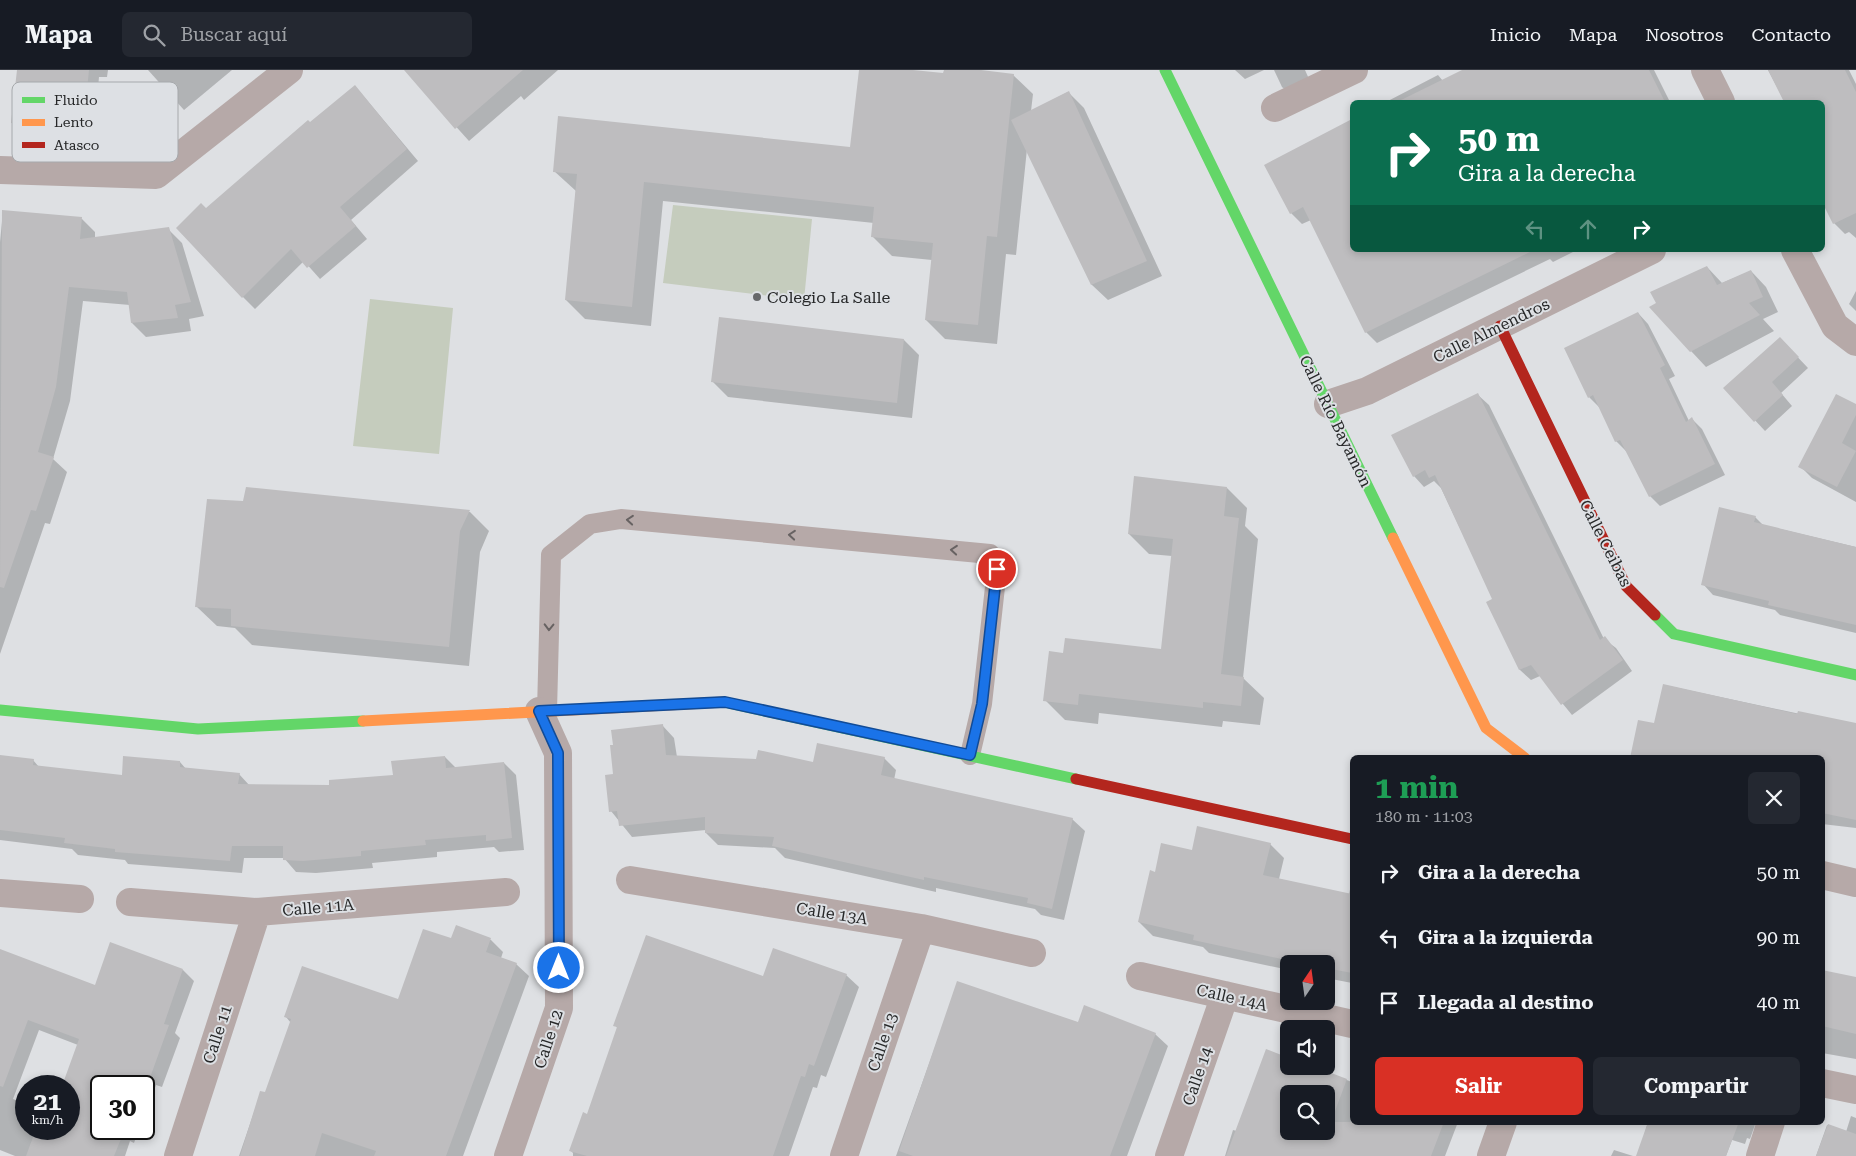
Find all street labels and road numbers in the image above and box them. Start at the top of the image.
street label: Calle Almendros [1430,294,1553,367]
street label: Calle Río Bayamón [1295,352,1376,490]
street label: Calle Ceibas [1576,497,1636,590]
street label: Calle 11A [281,895,356,920]
street label: Calle 13A [795,898,870,929]
street label: Calle 14A [1195,980,1270,1015]
street label: Calle 11 [199,1002,236,1066]
street label: Calle 12 [530,1007,567,1071]
street label: Calle 13 [864,1010,901,1074]
street label: Calle 14 [1179,1044,1216,1108]

